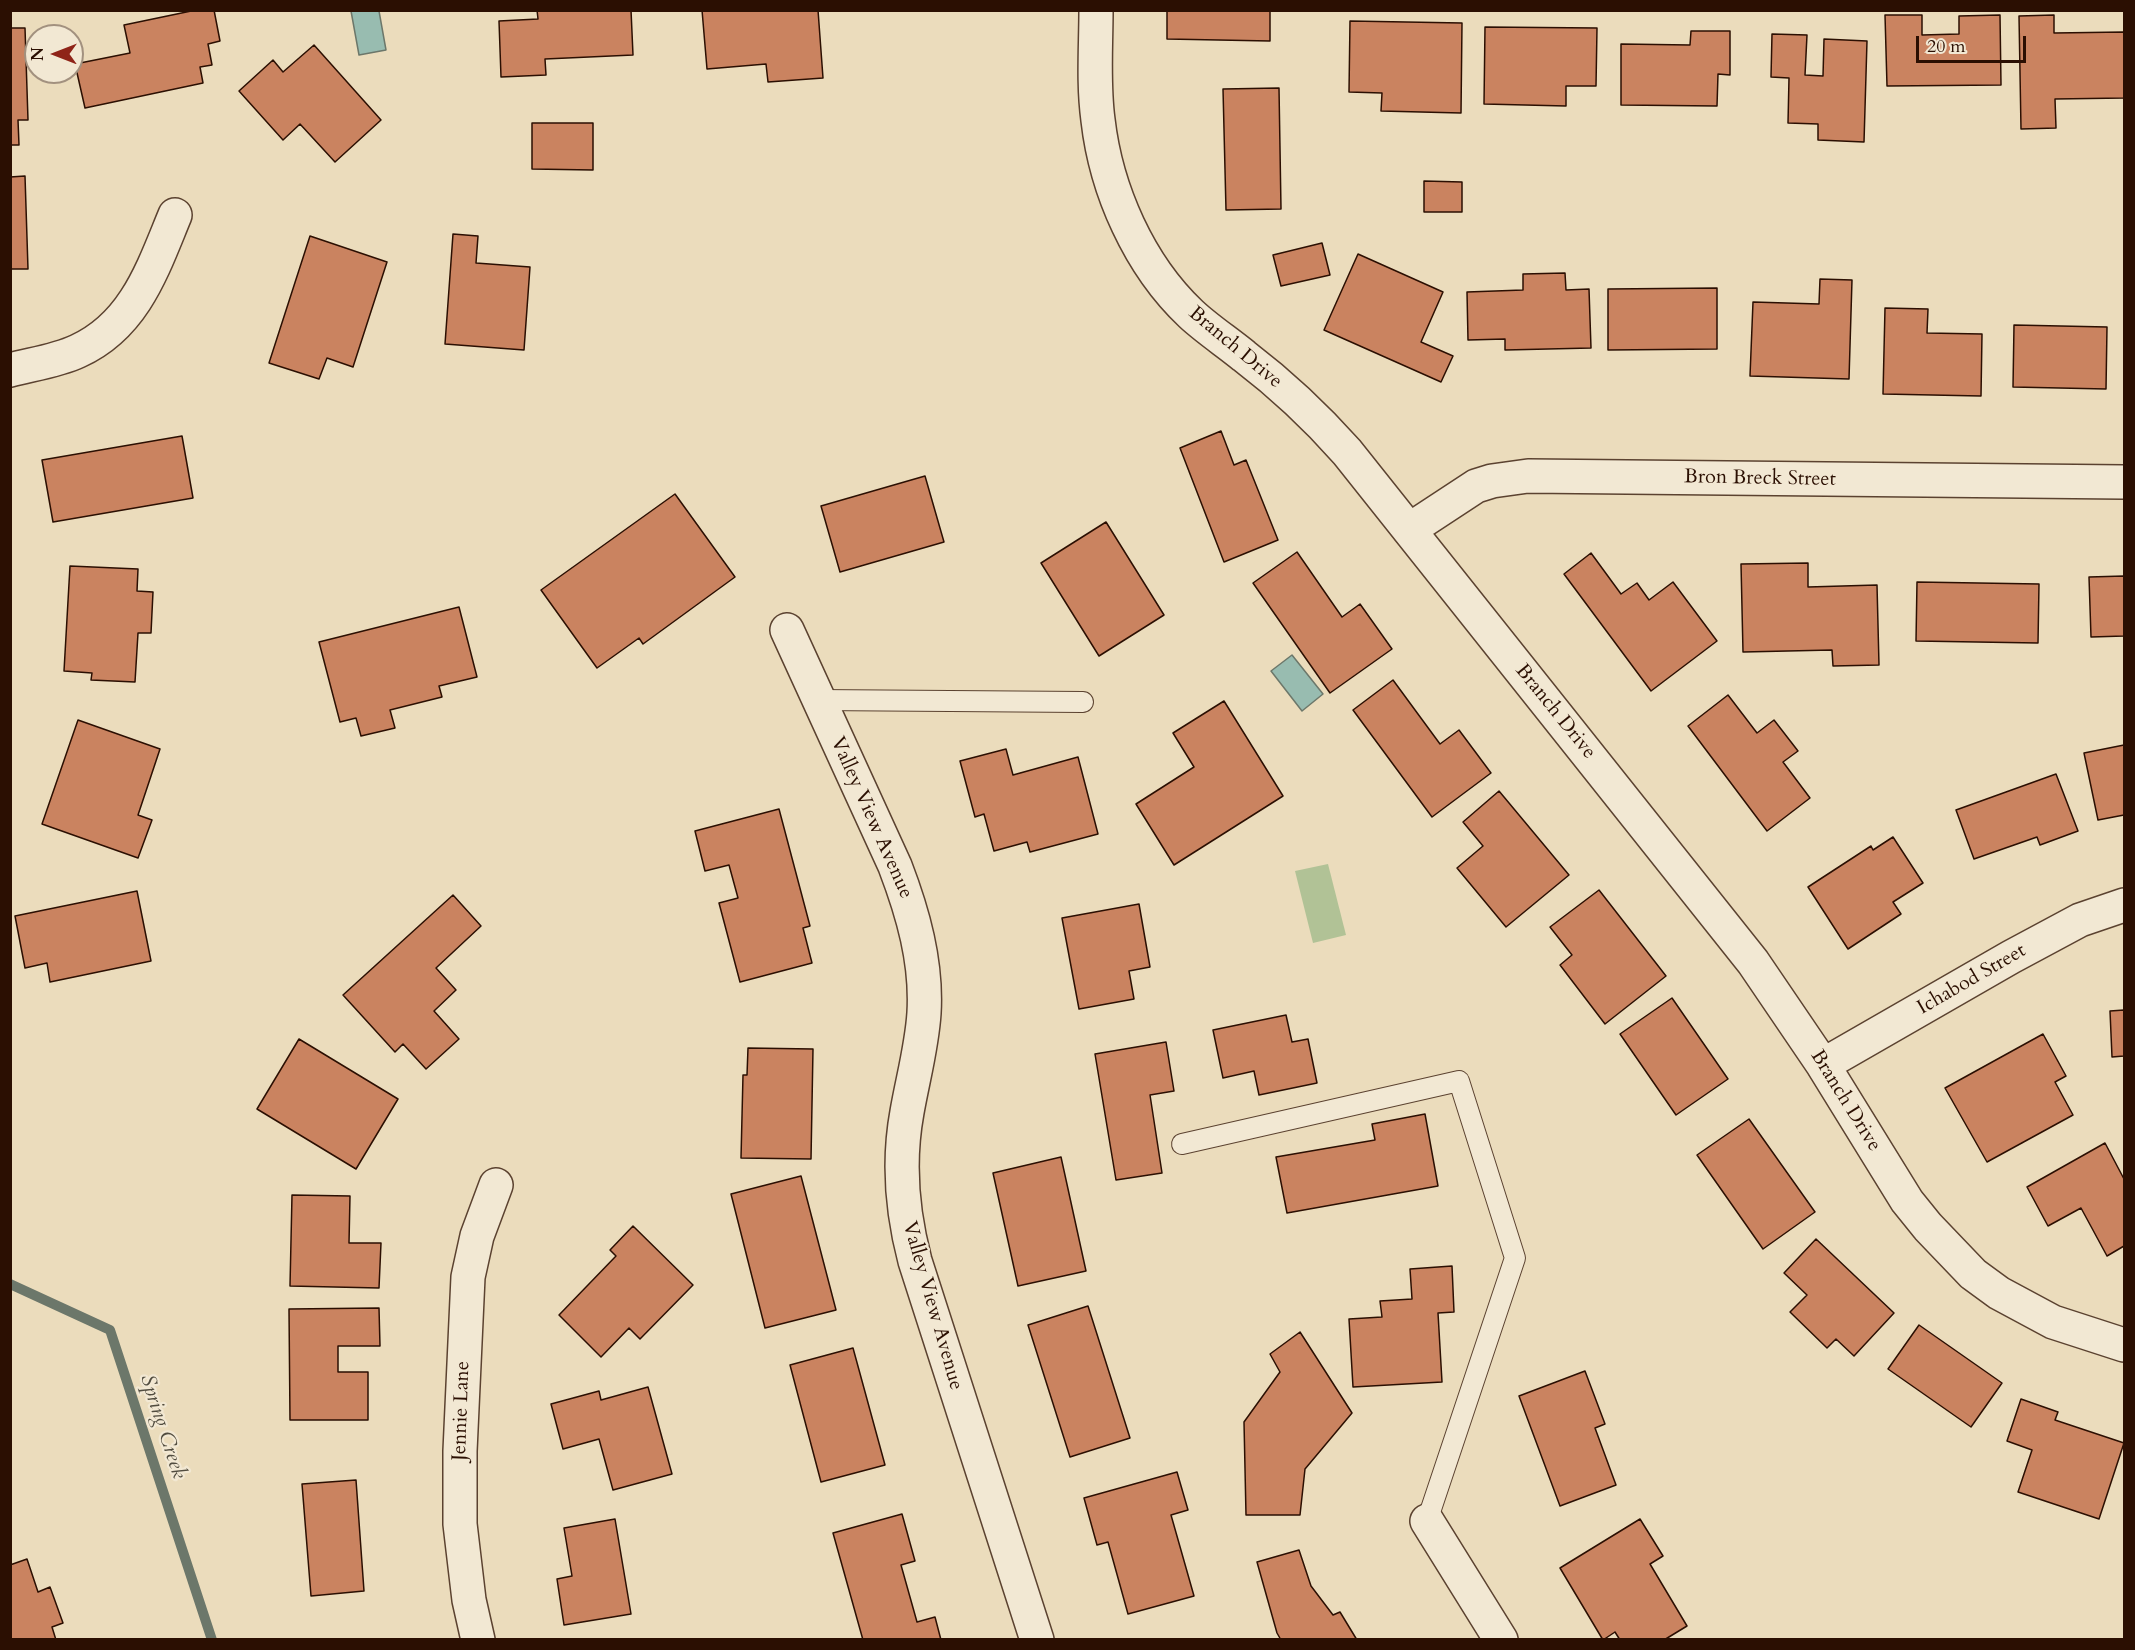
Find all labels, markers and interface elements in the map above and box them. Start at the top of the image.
north arrow [24,24,84,84]
scale bar [1919,24,2028,62]
text: 20 m [1927,34,1966,59]
text: N [27,47,49,61]
street label: Branch Drive [1183,302,1287,394]
street label: Bron Breck Street [1684,466,1836,492]
street label: Branch Drive [1510,660,1600,764]
street label: Valley View Avenue [825,734,917,902]
street label: Ichabod Street [1914,939,2030,1021]
street label: Branch Drive [1804,1046,1886,1156]
street label: Valley View Avenue [896,1219,968,1393]
street label: Jennie Lane [448,1361,476,1461]
water label: Spring Creek [133,1372,191,1482]

